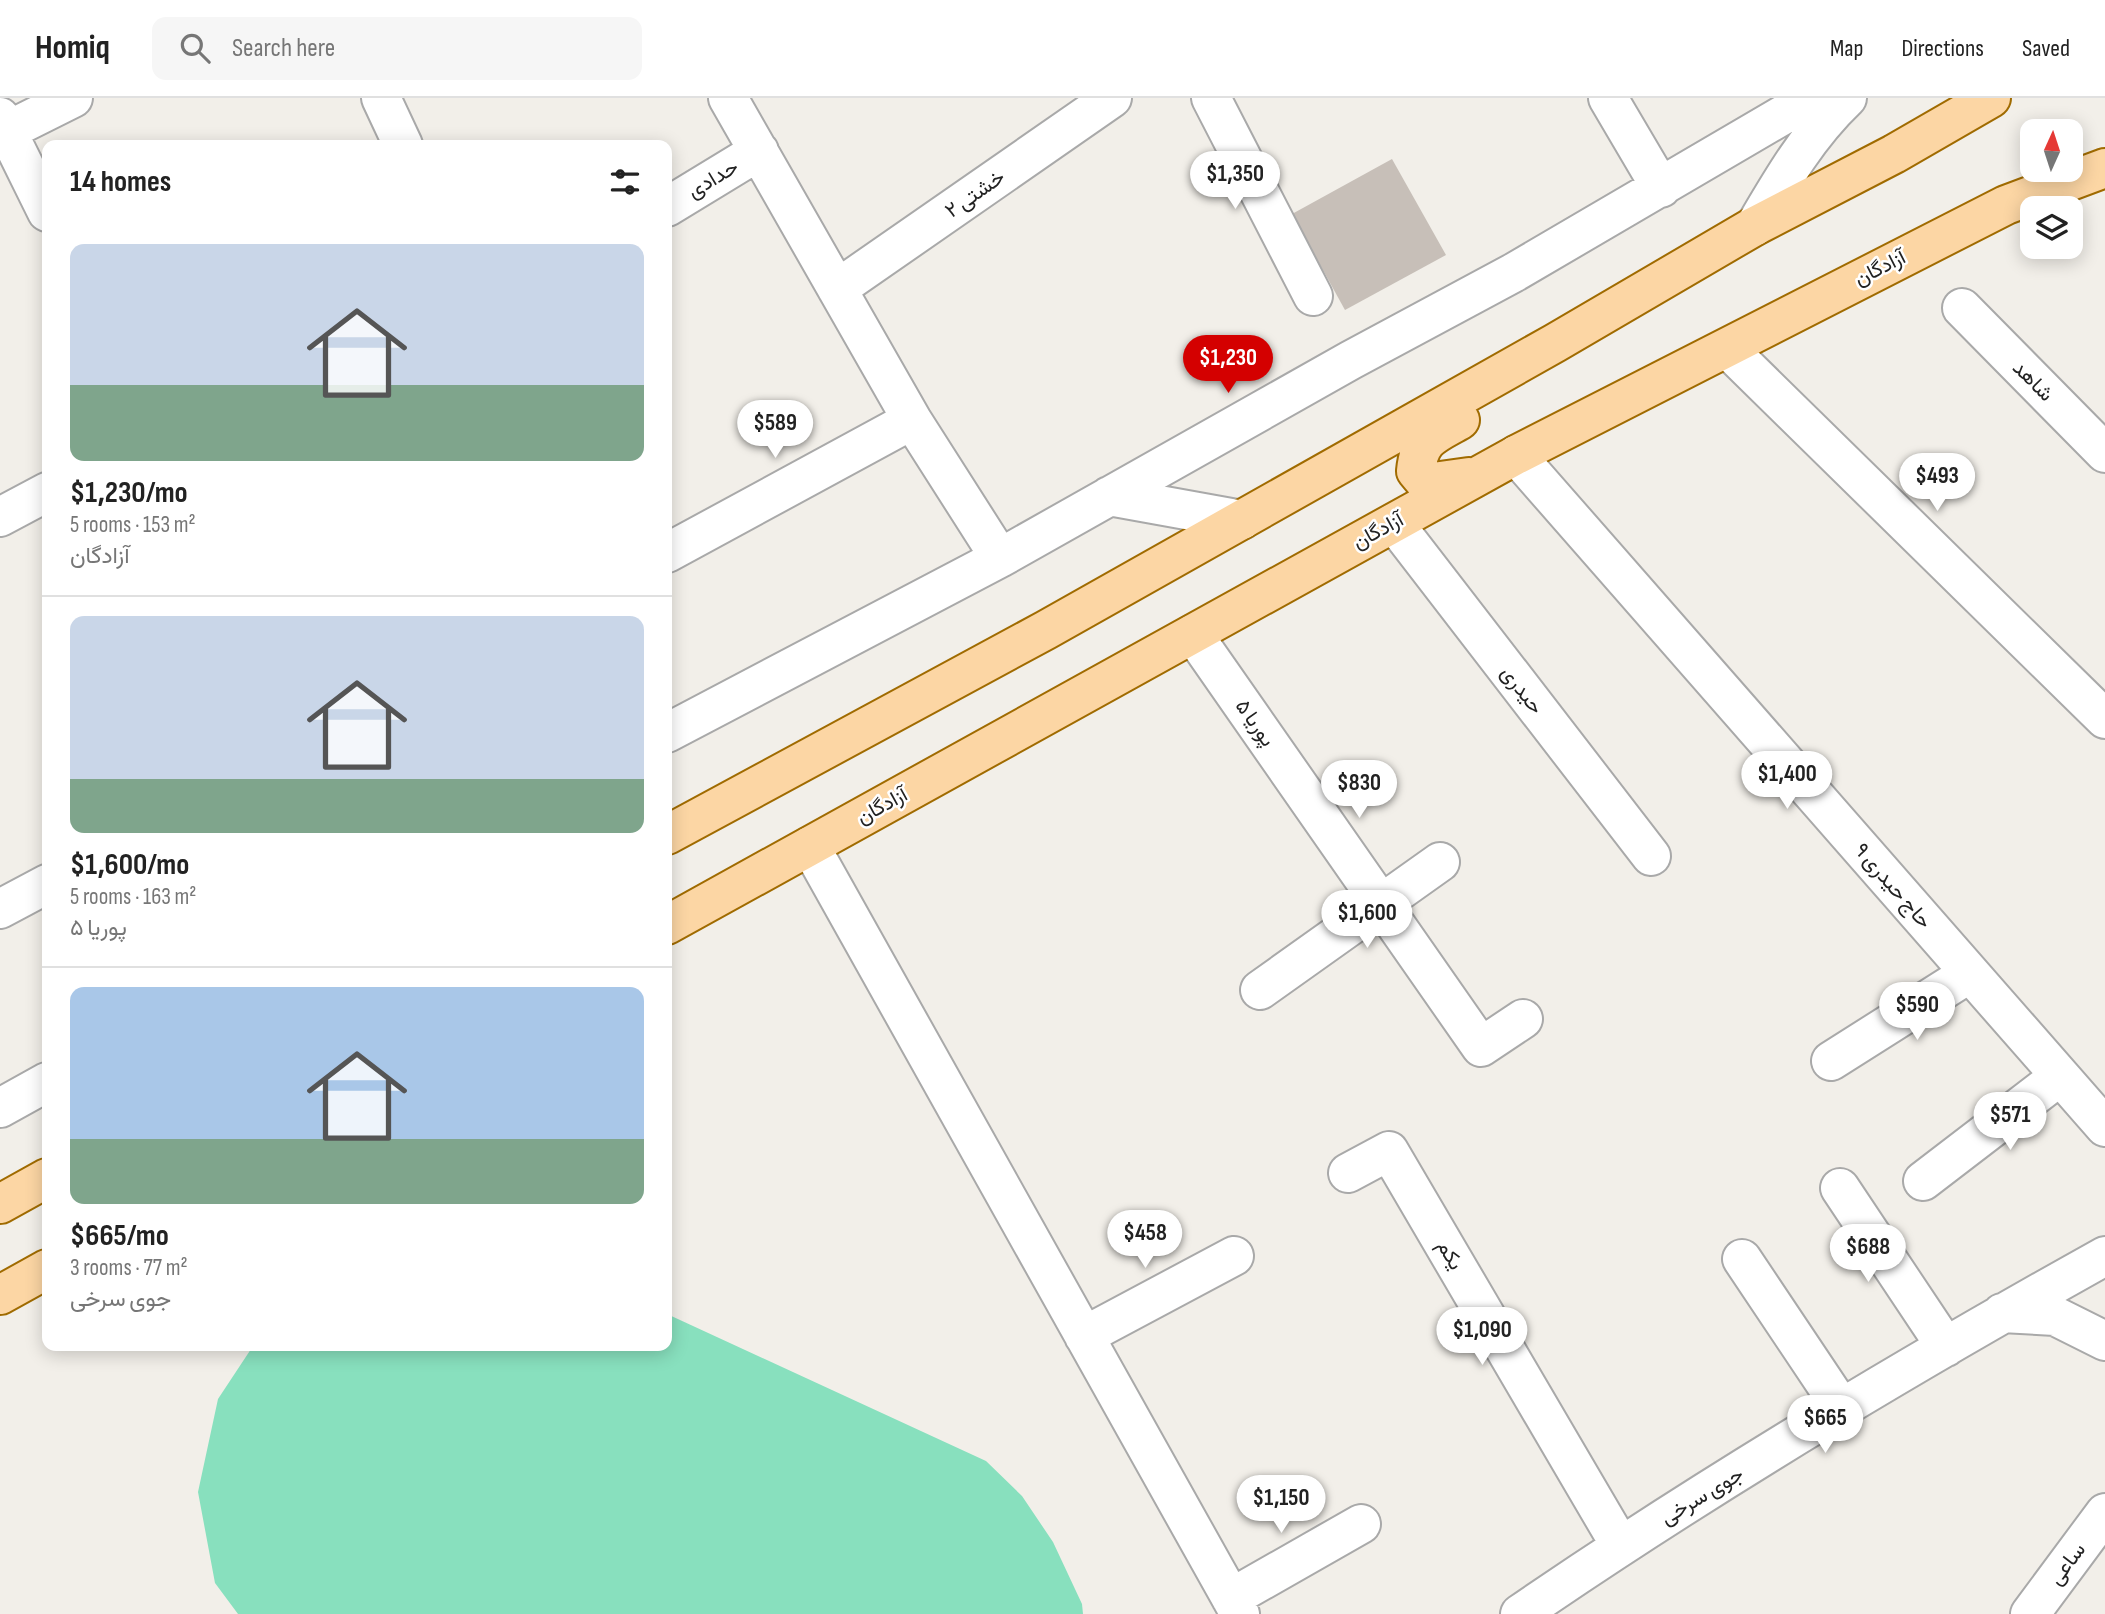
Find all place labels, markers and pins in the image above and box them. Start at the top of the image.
pin: $1,350 [1178,152,1292,211]
pin: $1,230 [1171,336,1285,395]
pin: $589 [734,400,816,460]
pin: $493 [1896,454,1978,513]
pin: $1,400 [1730,752,1844,811]
pin: $830 [1318,760,1400,820]
pin: $1,600 [1310,890,1424,950]
pin: $590 [1876,982,1958,1042]
pin: $571 [1969,1093,2051,1152]
pin: $458 [1104,1210,1186,1270]
pin: $688 [1827,1224,1909,1284]
pin: $1,090 [1425,1308,1539,1367]
pin: $665 [1784,1396,1866,1455]
pin: $1,150 [1224,1476,1338,1535]

